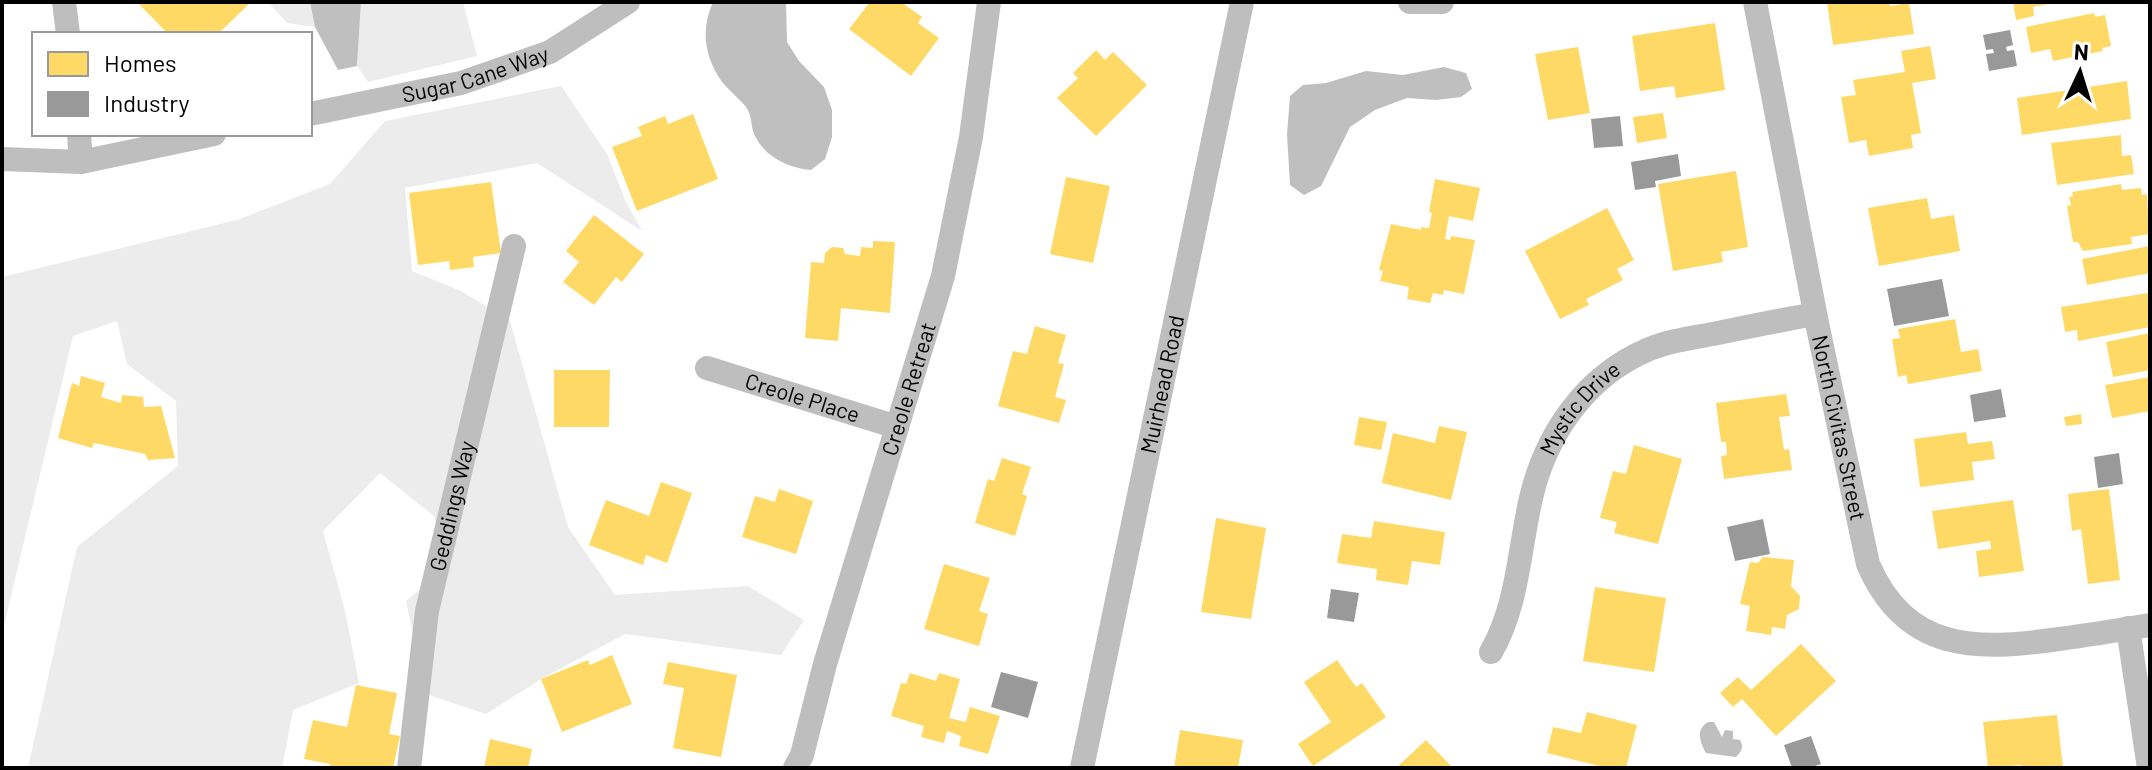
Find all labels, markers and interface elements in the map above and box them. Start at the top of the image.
legend [32,32,312,136]
north arrow [2040,32,2120,112]
text: N [2073,38,2090,65]
street label: Sugar Cane Way [399,40,552,107]
text: Homes [104,48,177,77]
text: Industry [104,88,190,117]
street label: Muirhead Road [1134,312,1188,456]
street label: Creole Retreat [875,319,940,459]
street label: North Civitas Street [1808,332,1872,523]
street label: Mystic Drive [1533,355,1624,459]
street label: Creole Place [742,367,863,427]
street label: Geddings Way [423,438,479,573]

